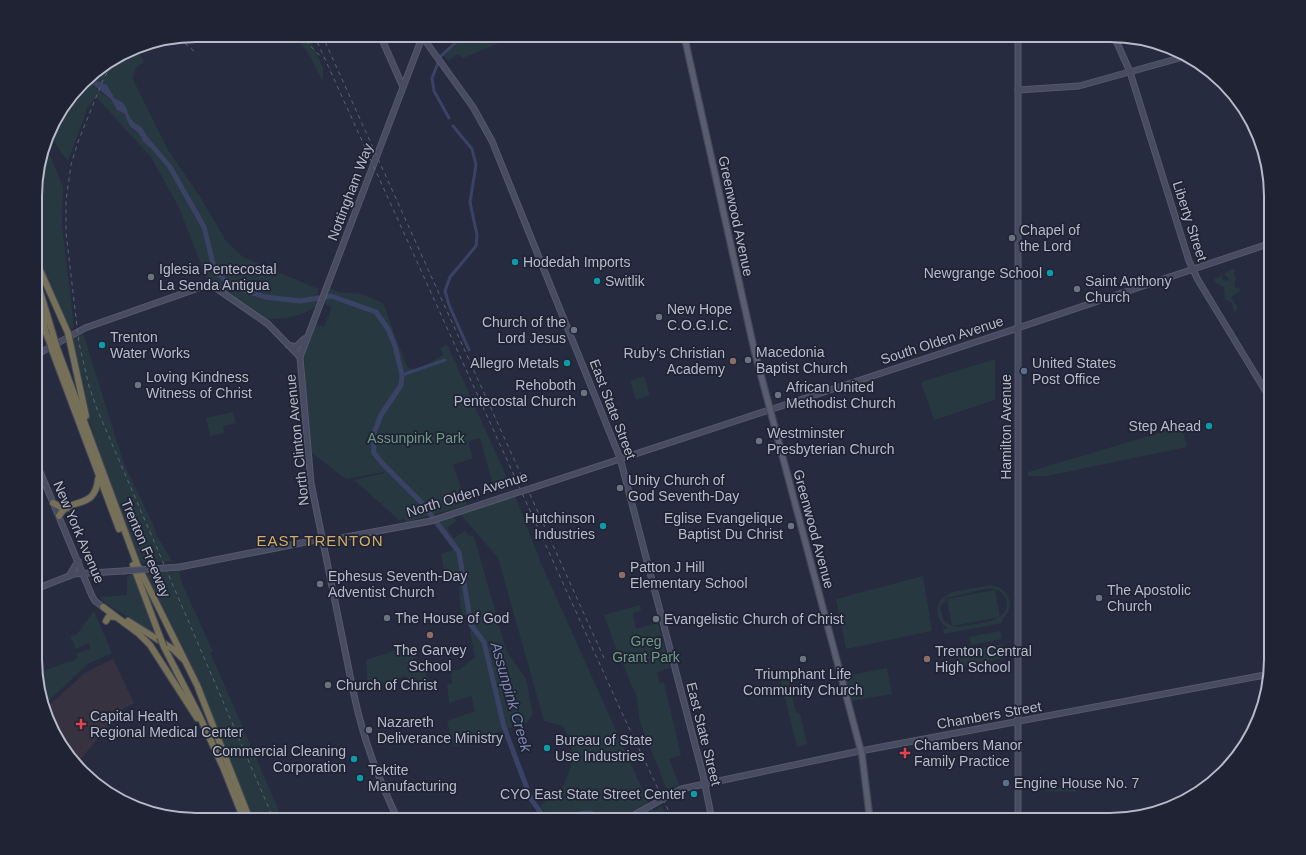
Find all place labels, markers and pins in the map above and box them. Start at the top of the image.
place label: Chapel of the Lord [1020,222,1080,254]
marker: Chapel of the Lord [1007,233,1017,243]
place label: Hodedah Imports [523,254,630,270]
marker: Hodedah Imports [510,257,520,267]
place label: Iglesia Pentecostal La Senda Antigua [159,261,277,293]
place label: Newgrange School [924,265,1042,281]
marker: Newgrange School [1045,268,1055,278]
marker: Iglesia Pentecostal La Senda Antigua [146,272,156,282]
place label: Switlik [605,273,646,289]
place label: Saint Anthony Church [1085,273,1171,305]
marker: Switlik [592,276,602,286]
marker: Saint Anthony Church [1072,284,1082,294]
place label: New Hope C.O.G.I.C. [667,301,733,333]
marker: New Hope C.O.G.I.C. [654,312,664,322]
place label: Church of the Lord Jesus [482,314,566,346]
marker: Church of the Lord Jesus [569,325,579,335]
place label: Trenton Water Works [110,329,190,361]
marker: Trenton Water Works [97,340,107,350]
place label: Macedonia Baptist Church [756,344,848,376]
place label: Ruby's Christian Academy [624,345,725,377]
place label: Allegro Metals [470,355,559,371]
marker: Macedonia Baptist Church [743,355,753,365]
place label: United States Post Office [1032,355,1116,387]
marker: Ruby's Christian Academy [728,356,738,366]
marker: Allegro Metals [562,358,572,368]
marker: United States Post Office [1019,366,1029,376]
place label: Loving Kindness Witness of Christ [146,369,252,401]
place label: Rehoboth Pentecostal Church [454,377,576,409]
place label: African United Methodist Church [786,379,896,411]
marker: Loving Kindness Witness of Christ [133,380,143,390]
marker: Rehoboth Pentecostal Church [579,388,589,398]
marker: African United Methodist Church [773,390,783,400]
place label: Step Ahead [1129,418,1201,434]
marker: Step Ahead [1204,421,1214,431]
place label: Westminster Presbyterian Church [767,425,895,457]
marker: Westminster Presbyterian Church [754,436,764,446]
place label: Unity Church of God Seventh-Day [628,472,739,504]
marker: Unity Church of God Seventh-Day [615,483,625,493]
place label: Hutchinson Industries [525,510,595,542]
place label: Eglise Evangelique Baptist Du Christ [664,510,783,542]
marker: Hutchinson Industries [598,521,608,531]
marker: Eglise Evangelique Baptist Du Christ [786,521,796,531]
place label: Patton J Hill Elementary School [630,559,748,591]
place label: Ephesus Seventh-Day Adventist Church [328,568,467,600]
marker: Patton J Hill Elementary School [617,570,627,580]
marker: Ephesus Seventh-Day Adventist Church [315,579,325,589]
place label: The Apostolic Church [1107,582,1191,614]
marker: The Apostolic Church [1094,593,1104,603]
place label: The House of God [395,610,509,626]
place label: Evangelistic Church of Christ [664,611,844,627]
marker: The House of God [382,613,392,623]
marker: Evangelistic Church of Christ [651,614,661,624]
marker: The Garvey School [425,630,435,640]
place label: The Garvey School [393,642,467,674]
place label: Trenton Central High School [935,643,1032,675]
marker: Triumphant Life Community Church [798,654,808,664]
marker: Trenton Central High School [922,654,932,664]
place label: Triumphant Life Community Church [743,666,863,698]
place label: Church of Christ [336,677,437,693]
marker: Church of Christ [323,680,333,690]
place label: Capital Health Regional Medical Center [90,708,244,740]
place label: Nazareth Deliverance Ministry [377,714,503,746]
marker: Capital Health Regional Medical Center [75,718,87,730]
marker: Nazareth Deliverance Ministry [364,725,374,735]
place label: Bureau of State Use Industries [555,732,653,764]
place label: Chambers Manor Family Practice [914,737,1022,769]
place label: Commercial Cleaning Corporation [212,743,346,775]
marker: Bureau of State Use Industries [542,743,552,753]
marker: Chambers Manor Family Practice [899,747,911,759]
marker: Commercial Cleaning Corporation [349,754,359,764]
place label: Tektite Manufacturing [368,762,457,794]
marker: Tektite Manufacturing [355,773,365,783]
place label: Engine House No. 7 [1014,775,1140,791]
marker: Engine House No. 7 [1001,778,1011,788]
place label: CYO East State Street Center [500,786,686,802]
marker: CYO East State Street Center [689,789,699,799]

